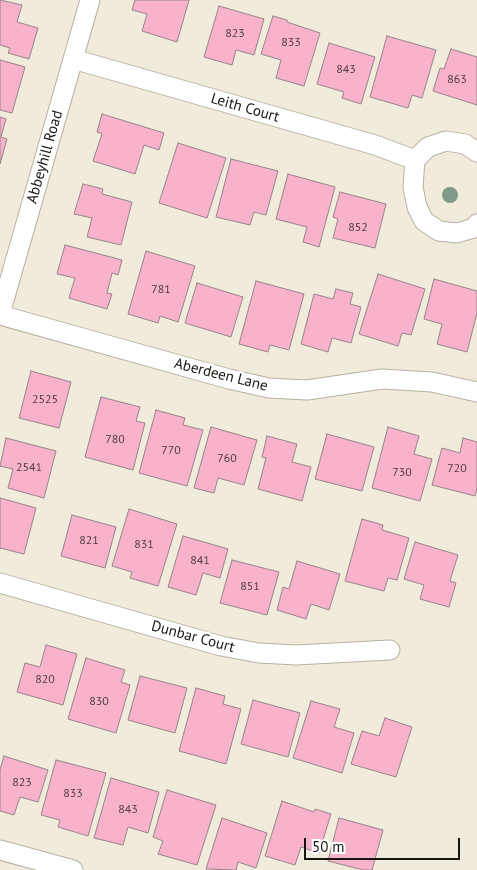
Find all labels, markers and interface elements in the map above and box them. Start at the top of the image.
house number: 823 [225,27,245,41]
house number: 833 [281,36,301,50]
house number: 843 [336,63,356,77]
house number: 863 [447,73,467,87]
street label: Leith Court [209,90,281,126]
street label: Abbeyhill Road [23,108,67,206]
house number: 852 [348,221,368,235]
house number: 781 [151,283,171,297]
street label: Aberdeen Lane [172,355,270,395]
house number: 2525 [32,393,58,407]
house number: 780 [105,433,125,447]
house number: 770 [161,444,181,458]
house number: 760 [217,452,237,466]
house number: 2541 [16,461,42,475]
house number: 720 [447,462,467,476]
house number: 730 [392,466,412,480]
house number: 821 [79,534,99,548]
house number: 831 [134,538,154,552]
house number: 841 [190,554,210,568]
house number: 851 [240,580,260,594]
street label: Dunbar Court [149,617,237,657]
house number: 820 [35,673,55,687]
house number: 830 [89,695,109,709]
house number: 823 [12,776,32,790]
house number: 833 [63,787,83,801]
house number: 843 [118,803,138,817]
scale bar [307,828,463,860]
text: 50 m [312,837,345,856]

